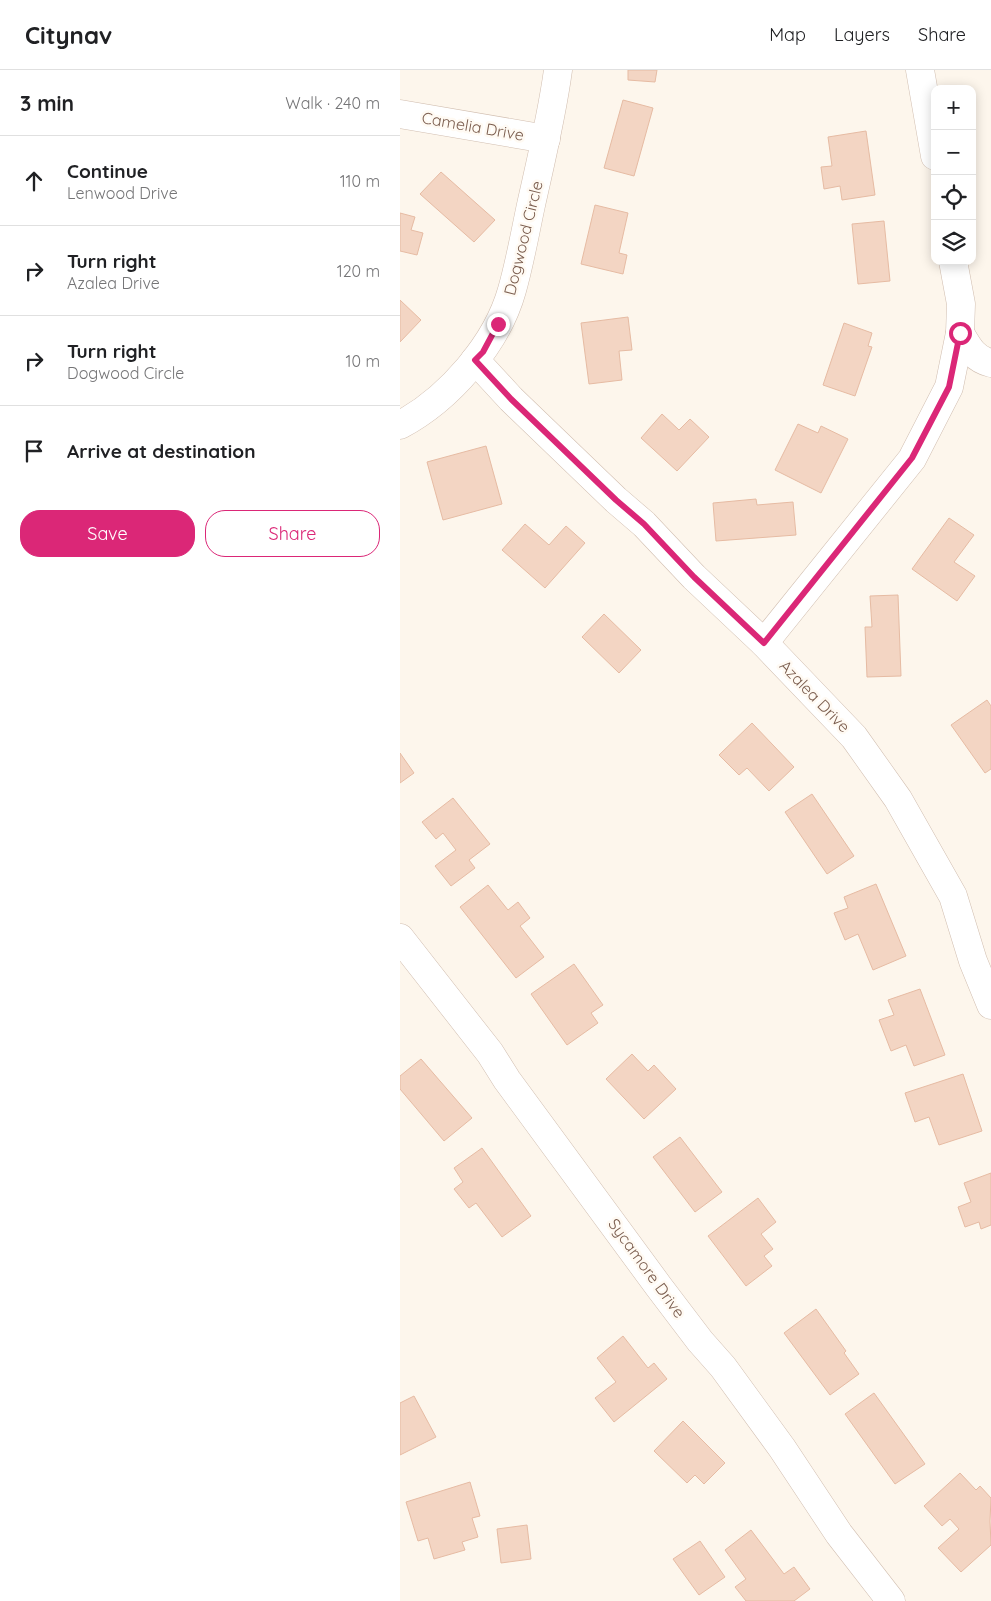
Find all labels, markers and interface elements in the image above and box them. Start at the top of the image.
text: Citynav [25,20,112,50]
text: Map [769,23,806,46]
text: Layers [834,23,890,46]
text: Share [918,23,966,46]
map controls [931,85,976,265]
button: + [931,85,976,130]
text: 3 min [20,90,74,116]
text: Walk · 240 m [285,93,380,113]
street label: Camelia Drive [420,107,526,145]
button: − [931,130,976,175]
text: Continue [67,159,148,183]
icon: ahead [20,167,48,195]
text: 110 m [340,171,380,191]
button: locate [931,175,976,220]
street label: Dogwood Circle [499,179,547,297]
text: Lenwood Drive [67,183,178,203]
button: layers [931,220,976,265]
text: Turn right [67,249,156,273]
icon: right [20,257,48,285]
text: 120 m [337,261,380,281]
text: Azalea Drive [67,273,160,293]
route end [487,313,510,336]
route start [949,322,972,345]
text: Turn right [67,339,156,363]
icon: right [20,347,48,375]
text: 10 m [346,351,380,371]
text: Dogwood Circle [67,363,184,383]
icon: arrive [20,437,48,465]
text: Arrive at destination [67,439,256,463]
button: Save [20,510,195,557]
button: Share [205,510,380,557]
street label: Azalea Drive [776,656,854,736]
street label: Sycamore Drive [604,1214,690,1322]

